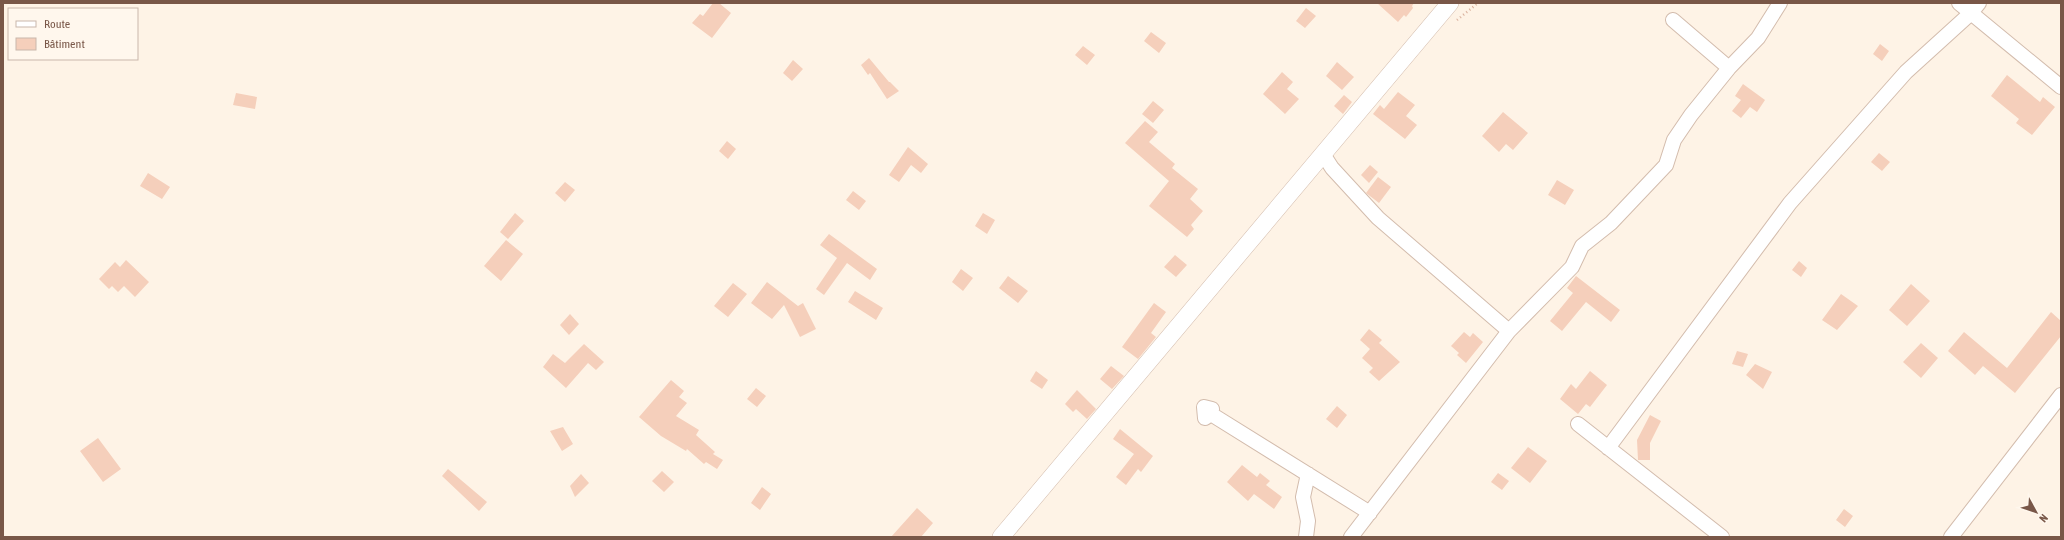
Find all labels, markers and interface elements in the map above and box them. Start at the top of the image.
legend [8,8,138,60]
text: Route [44,17,70,31]
text: Bâtiment [44,37,85,51]
north arrow [2016,492,2056,532]
text: N [2037,512,2050,525]

